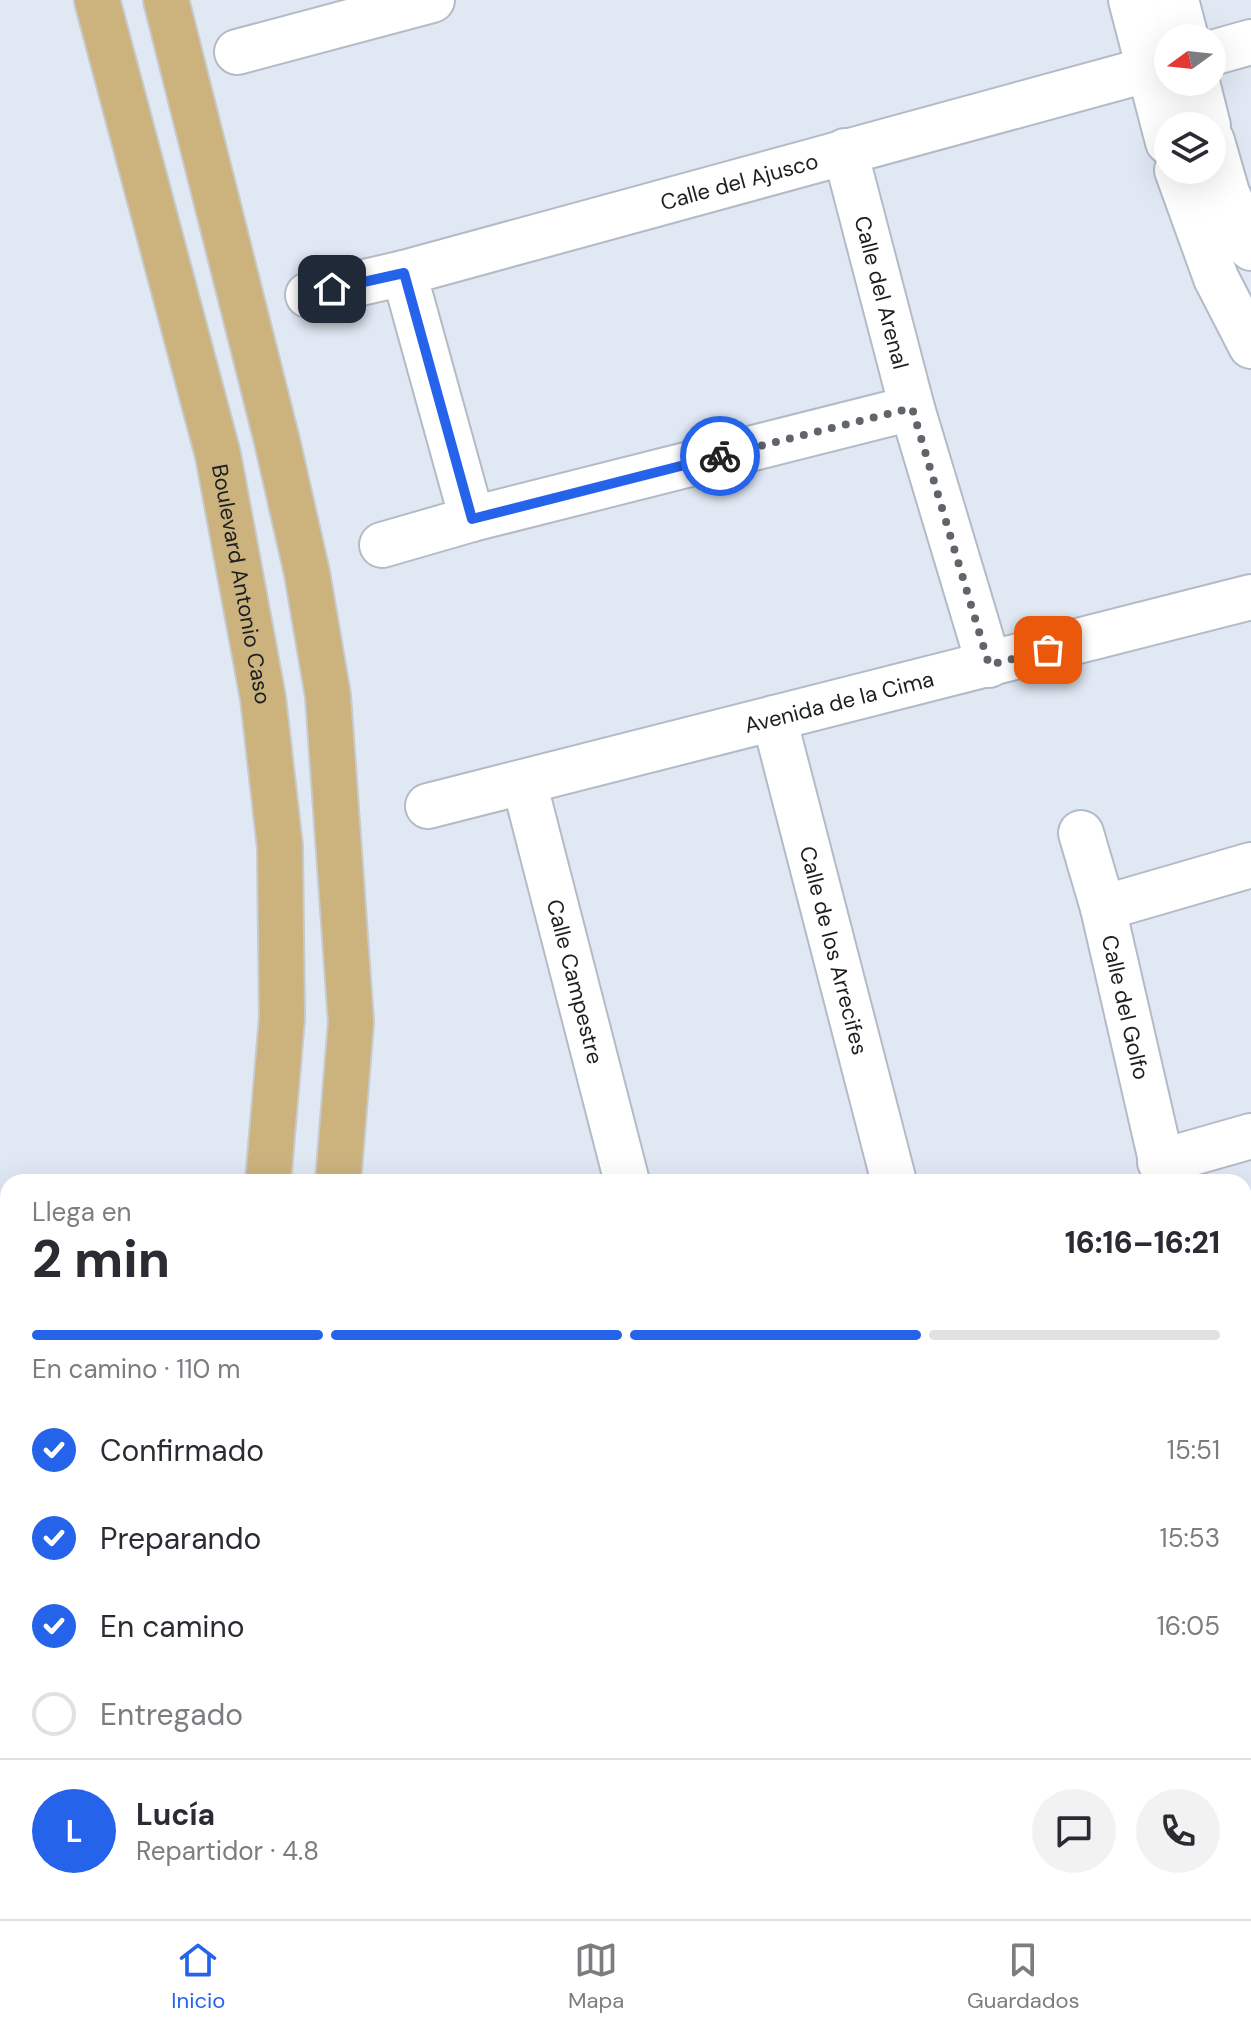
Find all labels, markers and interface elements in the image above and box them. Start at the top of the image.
north arrow [1154,24,1226,96]
map controls [1154,24,1226,184]
button: layers [1154,112,1226,184]
street label: Calle del Ajusco [657,146,821,217]
street label: Calle del Arenal [848,212,916,372]
pin [298,255,366,323]
icon: home [310,267,354,311]
courier [680,416,760,496]
icon: bike [698,434,742,478]
street label: Boulevard Antonio Caso [205,462,278,706]
pin [1014,616,1082,684]
icon: bag [1026,628,1070,672]
street label: Avenida de la Cima [741,664,937,740]
street label: Calle de los Arrecifes [793,843,875,1058]
street label: Calle Campestre [540,896,610,1067]
street label: Calle del Golfo [1095,932,1157,1082]
text: Llega en [32,1195,131,1229]
text: 16:16–16:21 [1065,1223,1220,1262]
text: 2 min [32,1225,170,1293]
text: En camino · 110 m [32,1352,240,1386]
icon: check [32,1428,76,1472]
text: Confirmado [100,1431,264,1470]
text: 15:51 [1167,1433,1220,1467]
icon: check [32,1516,76,1560]
text: Preparando [100,1519,261,1558]
text: 15:53 [1160,1521,1220,1555]
icon: check [32,1604,76,1648]
text: En camino [100,1607,245,1646]
text: 16:05 [1157,1609,1220,1643]
text: Entregado [100,1695,243,1734]
button: chat [1032,1789,1116,1873]
button: phone [1136,1789,1220,1873]
text: Lucía [136,1795,215,1834]
text: L [66,1812,82,1851]
text: Repartidor · 4.8 [136,1834,319,1868]
tab: Inicio [171,1938,225,2015]
tab: Mapa [568,1938,624,2015]
tab: Guardados [967,1938,1080,2015]

